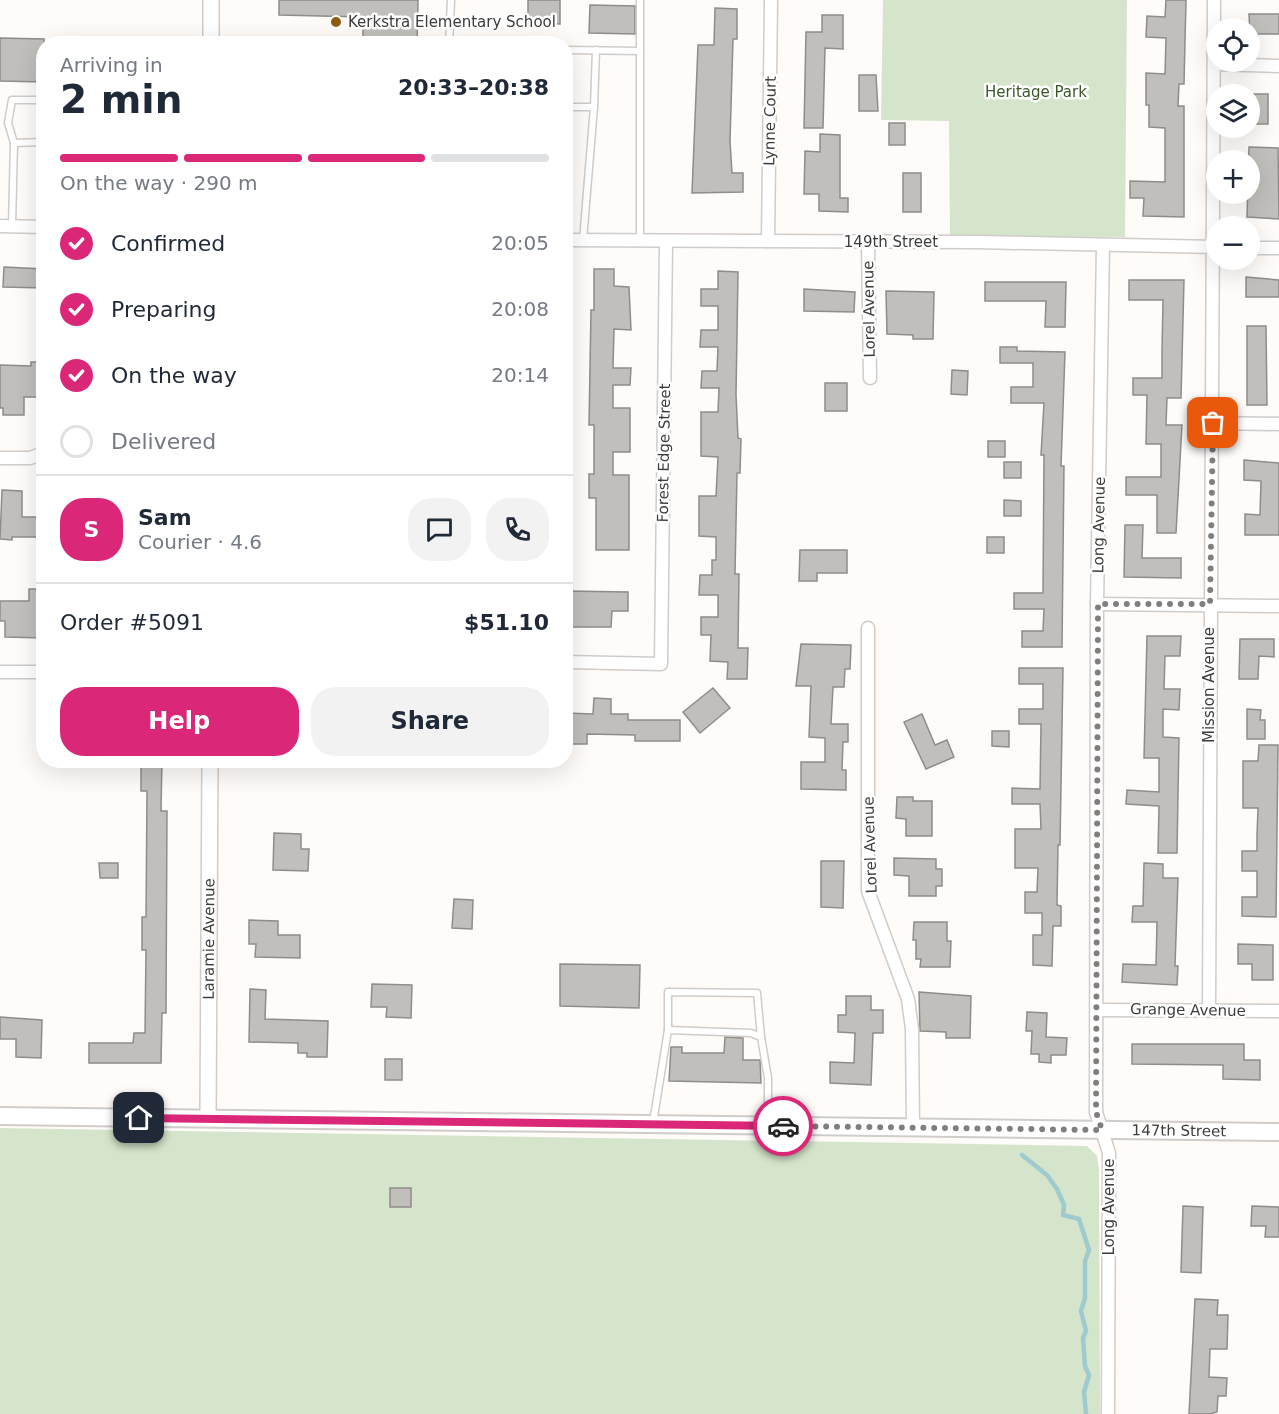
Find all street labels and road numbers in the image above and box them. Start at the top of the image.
street label: Lynne Court [760,76,780,166]
street label: 149th Street [844,233,938,251]
street label: Lorel Avenue [859,260,879,358]
street label: Forest Edge Street [654,383,674,523]
street label: Long Avenue [1089,476,1109,574]
street label: Mission Avenue [1200,627,1218,743]
street label: Lorel Avenue [859,796,881,894]
street label: Laramie Avenue [200,878,218,1000]
street label: Grange Avenue [1130,1000,1246,1020]
street label: 147th Street [1132,1121,1226,1140]
street label: Long Avenue [1100,1159,1118,1255]

